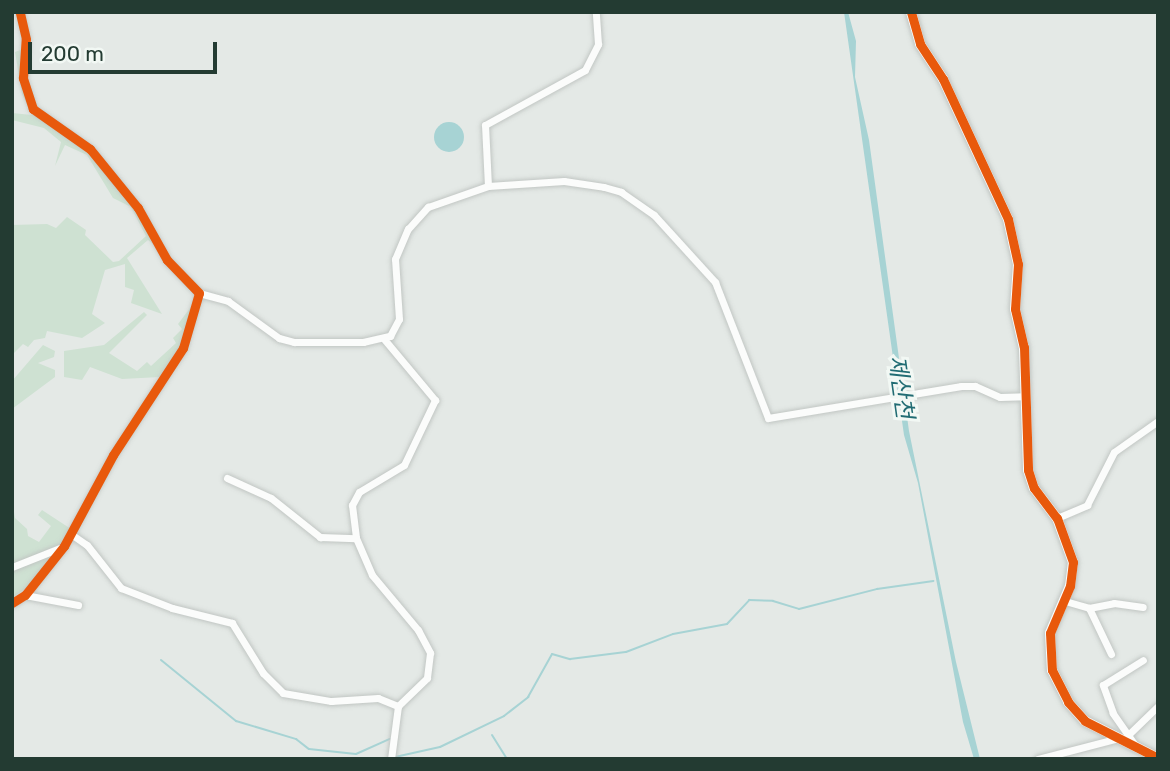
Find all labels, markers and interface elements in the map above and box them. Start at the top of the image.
scale bar [32,28,220,72]
text: 200 m [41,41,104,66]
water label: 제산천 [883,354,919,420]

